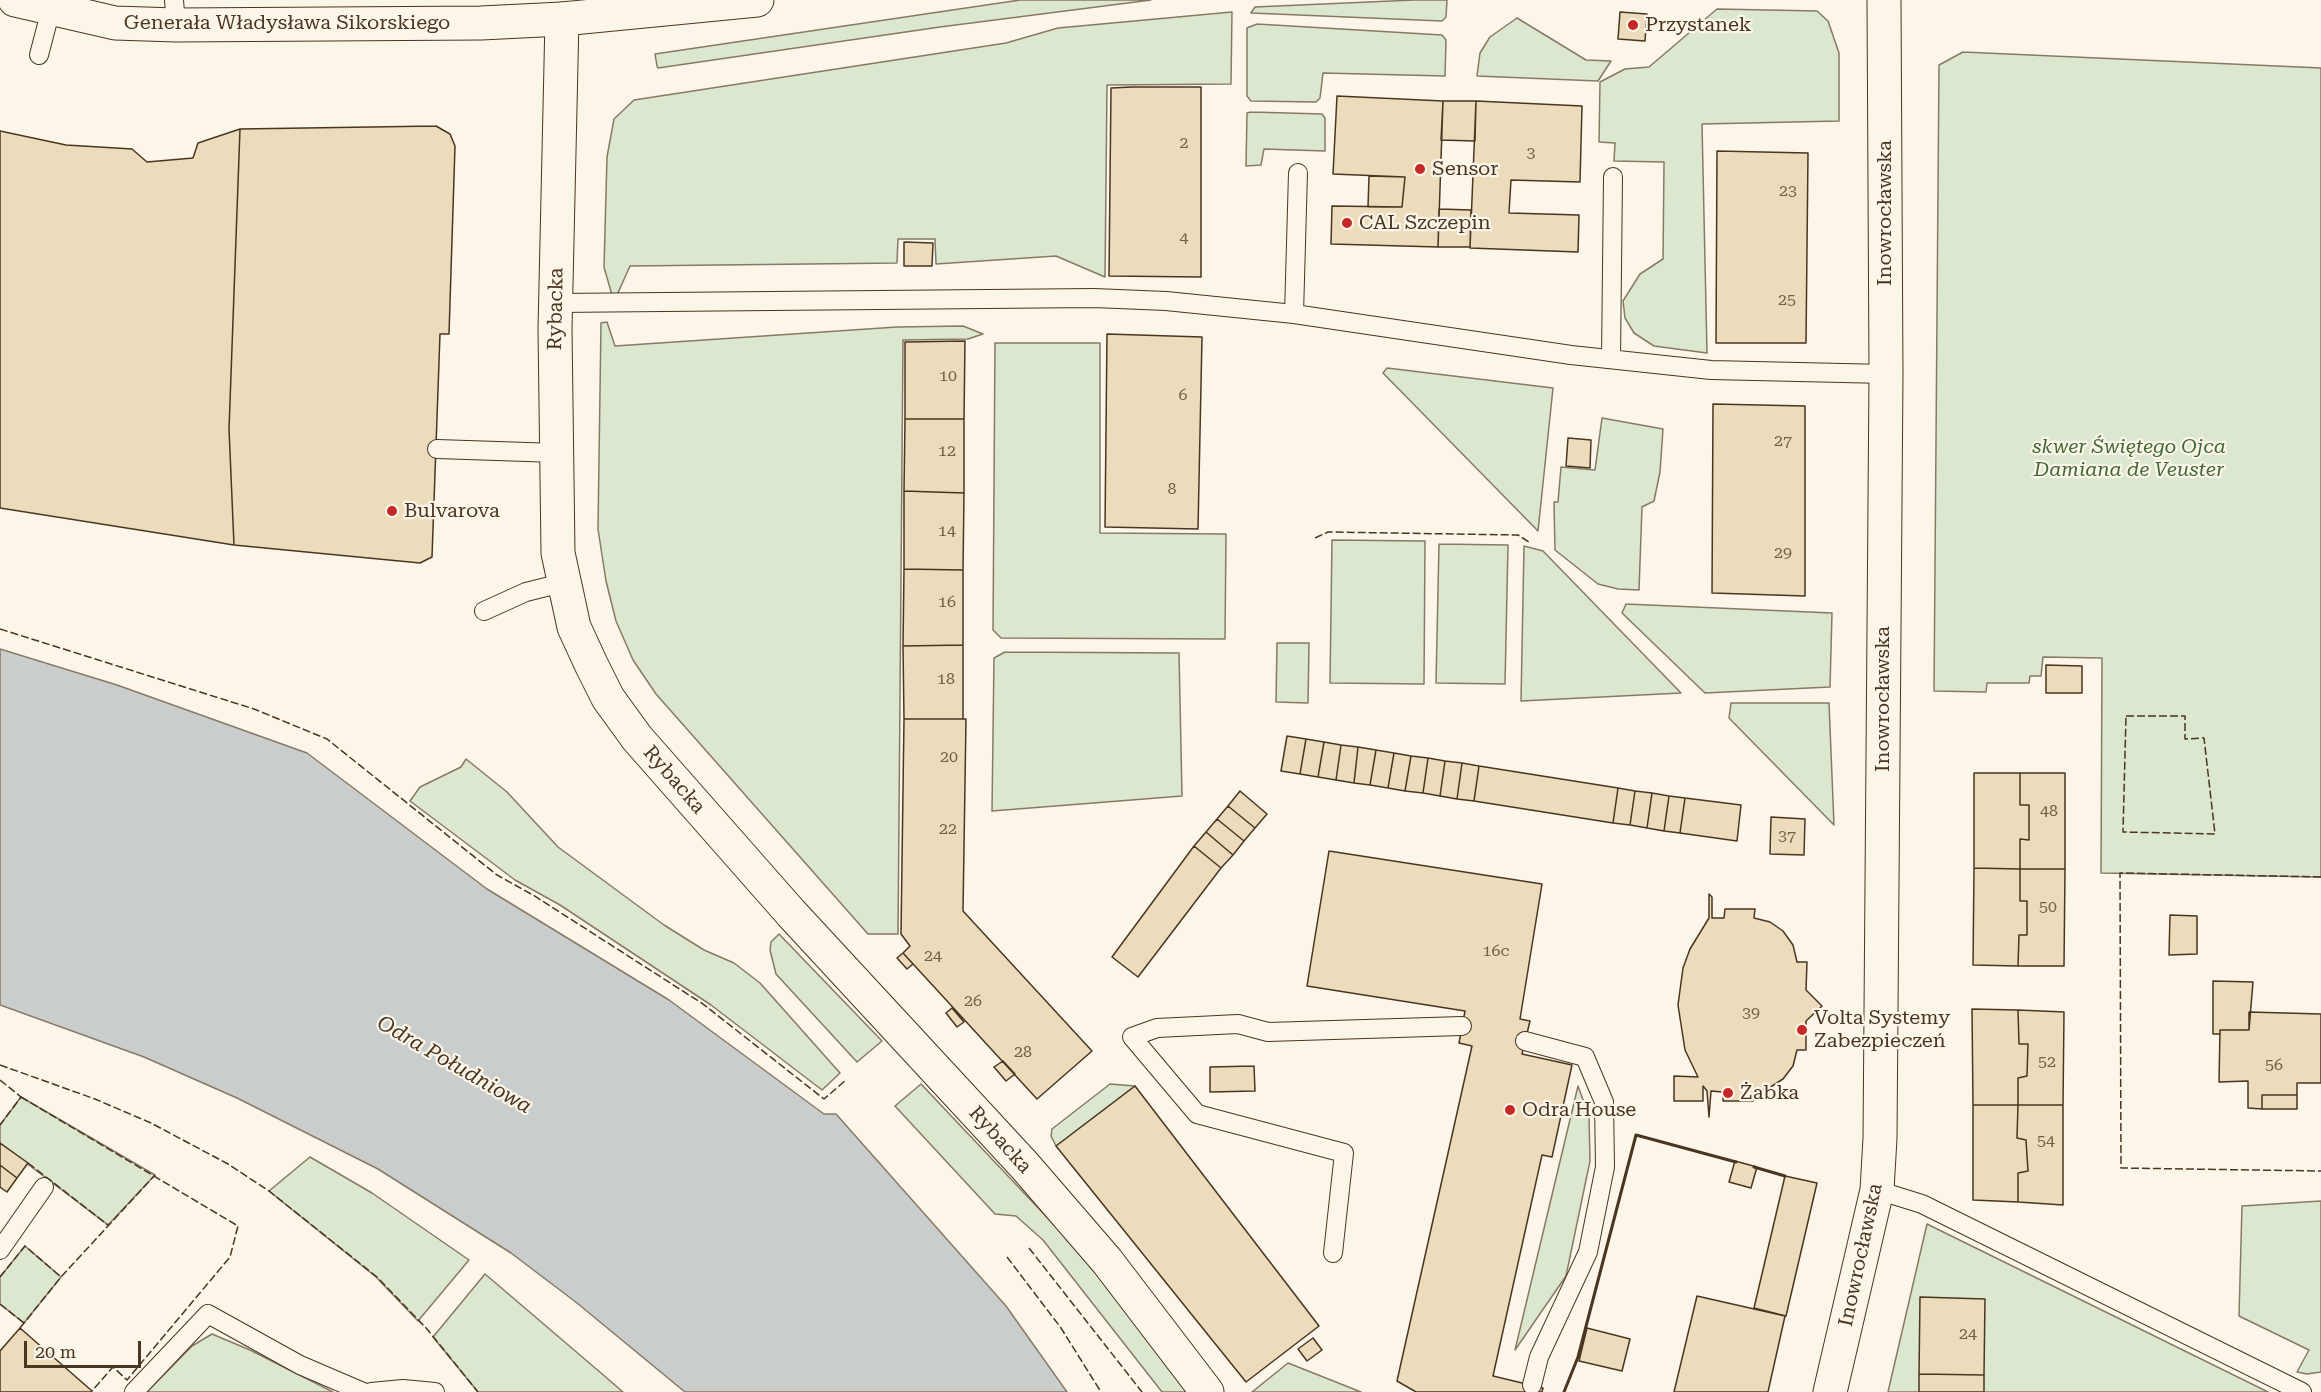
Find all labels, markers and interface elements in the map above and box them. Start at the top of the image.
street label: Generała Władysława Sikorskiego [124,11,450,35]
place label: Przystanek [1645,13,1751,37]
marker: Przystanek [1626,18,1640,32]
house number: 2 [1180,133,1188,153]
street label: Inowrocławska [1873,140,1897,286]
house number: 3 [1527,143,1535,163]
place label: Sensor [1432,157,1499,181]
marker: Sensor [1413,162,1427,176]
house number: 23 [1779,181,1797,201]
place label: CAL Szczepin [1359,211,1491,235]
marker: CAL Szczepin [1340,216,1354,230]
house number: 4 [1180,228,1188,248]
street label: Rybacka [543,267,569,351]
house number: 25 [1778,290,1796,310]
house number: 10 [939,366,957,386]
house number: 6 [1179,385,1187,405]
house number: 27 [1774,431,1792,451]
park label: skwer Świętego Ojca Damiana de Veuster [2032,435,2226,482]
house number: 12 [938,441,956,461]
house number: 8 [1168,479,1176,499]
place label: Bulvarova [404,499,500,523]
marker: Bulvarova [385,504,399,518]
house number: 14 [938,521,956,541]
house number: 29 [1774,543,1792,563]
house number: 16 [938,592,956,612]
street label: Inowrocławska [1871,626,1895,772]
house number: 18 [937,669,955,689]
street label: Rybacka [638,741,710,819]
house number: 20 [940,747,958,767]
house number: 48 [2040,801,2058,821]
house number: 22 [939,819,957,839]
house number: 37 [1778,826,1796,846]
house number: 50 [2039,897,2057,917]
house number: 16c [1483,941,1509,961]
house number: 24 [924,946,942,966]
house number: 26 [964,991,982,1011]
house number: 39 [1742,1003,1760,1023]
place label: Volta Systemy Zabezpieczeń [1814,1006,1950,1053]
water label: Odra Południowa [372,1011,536,1119]
marker: Volta Systemy Zabezpieczeń [1795,1023,1809,1037]
house number: 28 [1014,1042,1032,1062]
house number: 52 [2038,1052,2056,1072]
house number: 56 [2265,1055,2283,1075]
place label: Żabka [1740,1081,1799,1105]
marker: Żabka [1721,1086,1735,1100]
place label: Odra House [1522,1098,1636,1122]
street label: Rybacka [963,1101,1037,1179]
marker: Odra House [1503,1103,1517,1117]
house number: 54 [2037,1131,2055,1151]
street label: Inowrocławska [1834,1181,1888,1329]
house number: 24 [1959,1324,1977,1344]
scale bar [27,1329,144,1367]
text: 20 m [35,1341,76,1362]

